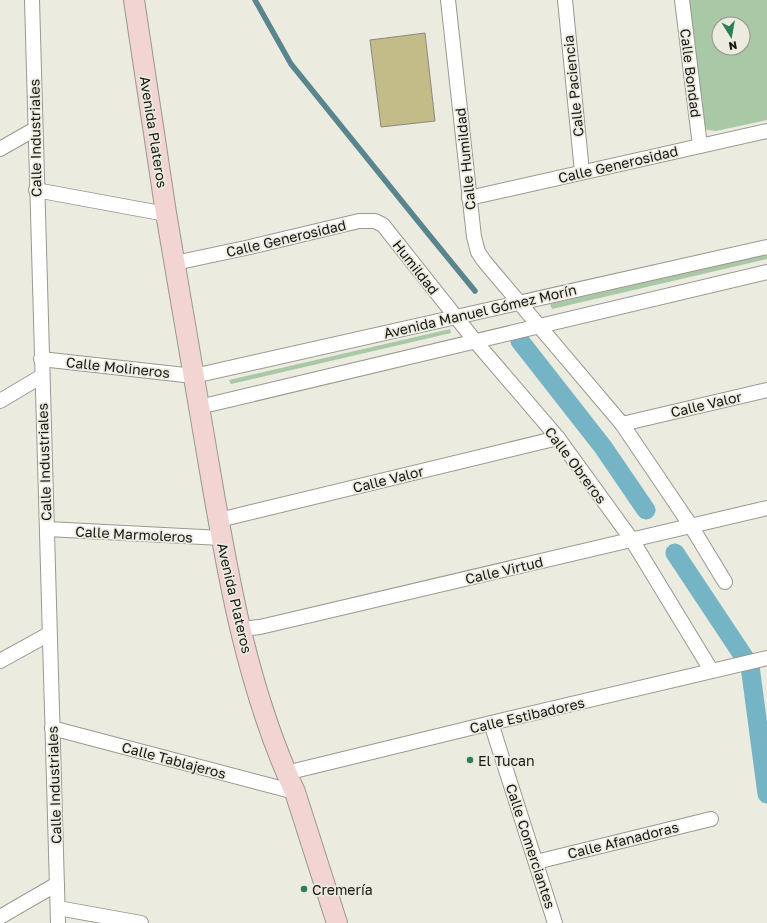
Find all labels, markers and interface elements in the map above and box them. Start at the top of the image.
north arrow [711,16,751,56]
street label: Calle Bondad [677,28,705,118]
street label: Calle Paciencia [559,34,587,138]
text: N [728,39,738,53]
street label: Avenida Plateros [137,75,171,189]
street label: Calle Industriales [25,79,45,197]
street label: Calle Humildad [451,107,479,211]
street label: Calle Generosidad [556,142,680,186]
street label: Calle Generosidad [224,216,348,260]
street label: Humildad [389,236,443,298]
street label: Avenida Manuel Gómez Morín [382,281,578,341]
street label: Calle Molineros [65,353,171,381]
street label: Calle Valor [669,387,744,420]
street label: Calle Industriales [33,403,55,521]
street label: Calle Obreros [542,423,610,507]
street label: Calle Valor [351,462,426,496]
street label: Calle Marmoleros [75,522,193,546]
street label: Avenida Plateros [214,541,256,655]
street label: Calle Virtud [463,553,545,587]
street label: Calle Estibadores [468,693,586,737]
street label: Calle Industriales [43,726,65,844]
street label: Calle Tablajeros [120,738,228,782]
place label: El Tucan [478,752,535,769]
marker: El Tucan [465,755,475,765]
street label: Calle Comerciantes [503,781,559,911]
street label: Calle Afanadoras [566,818,680,862]
place label: Cremería [312,881,373,898]
marker: Cremería [299,884,309,894]

